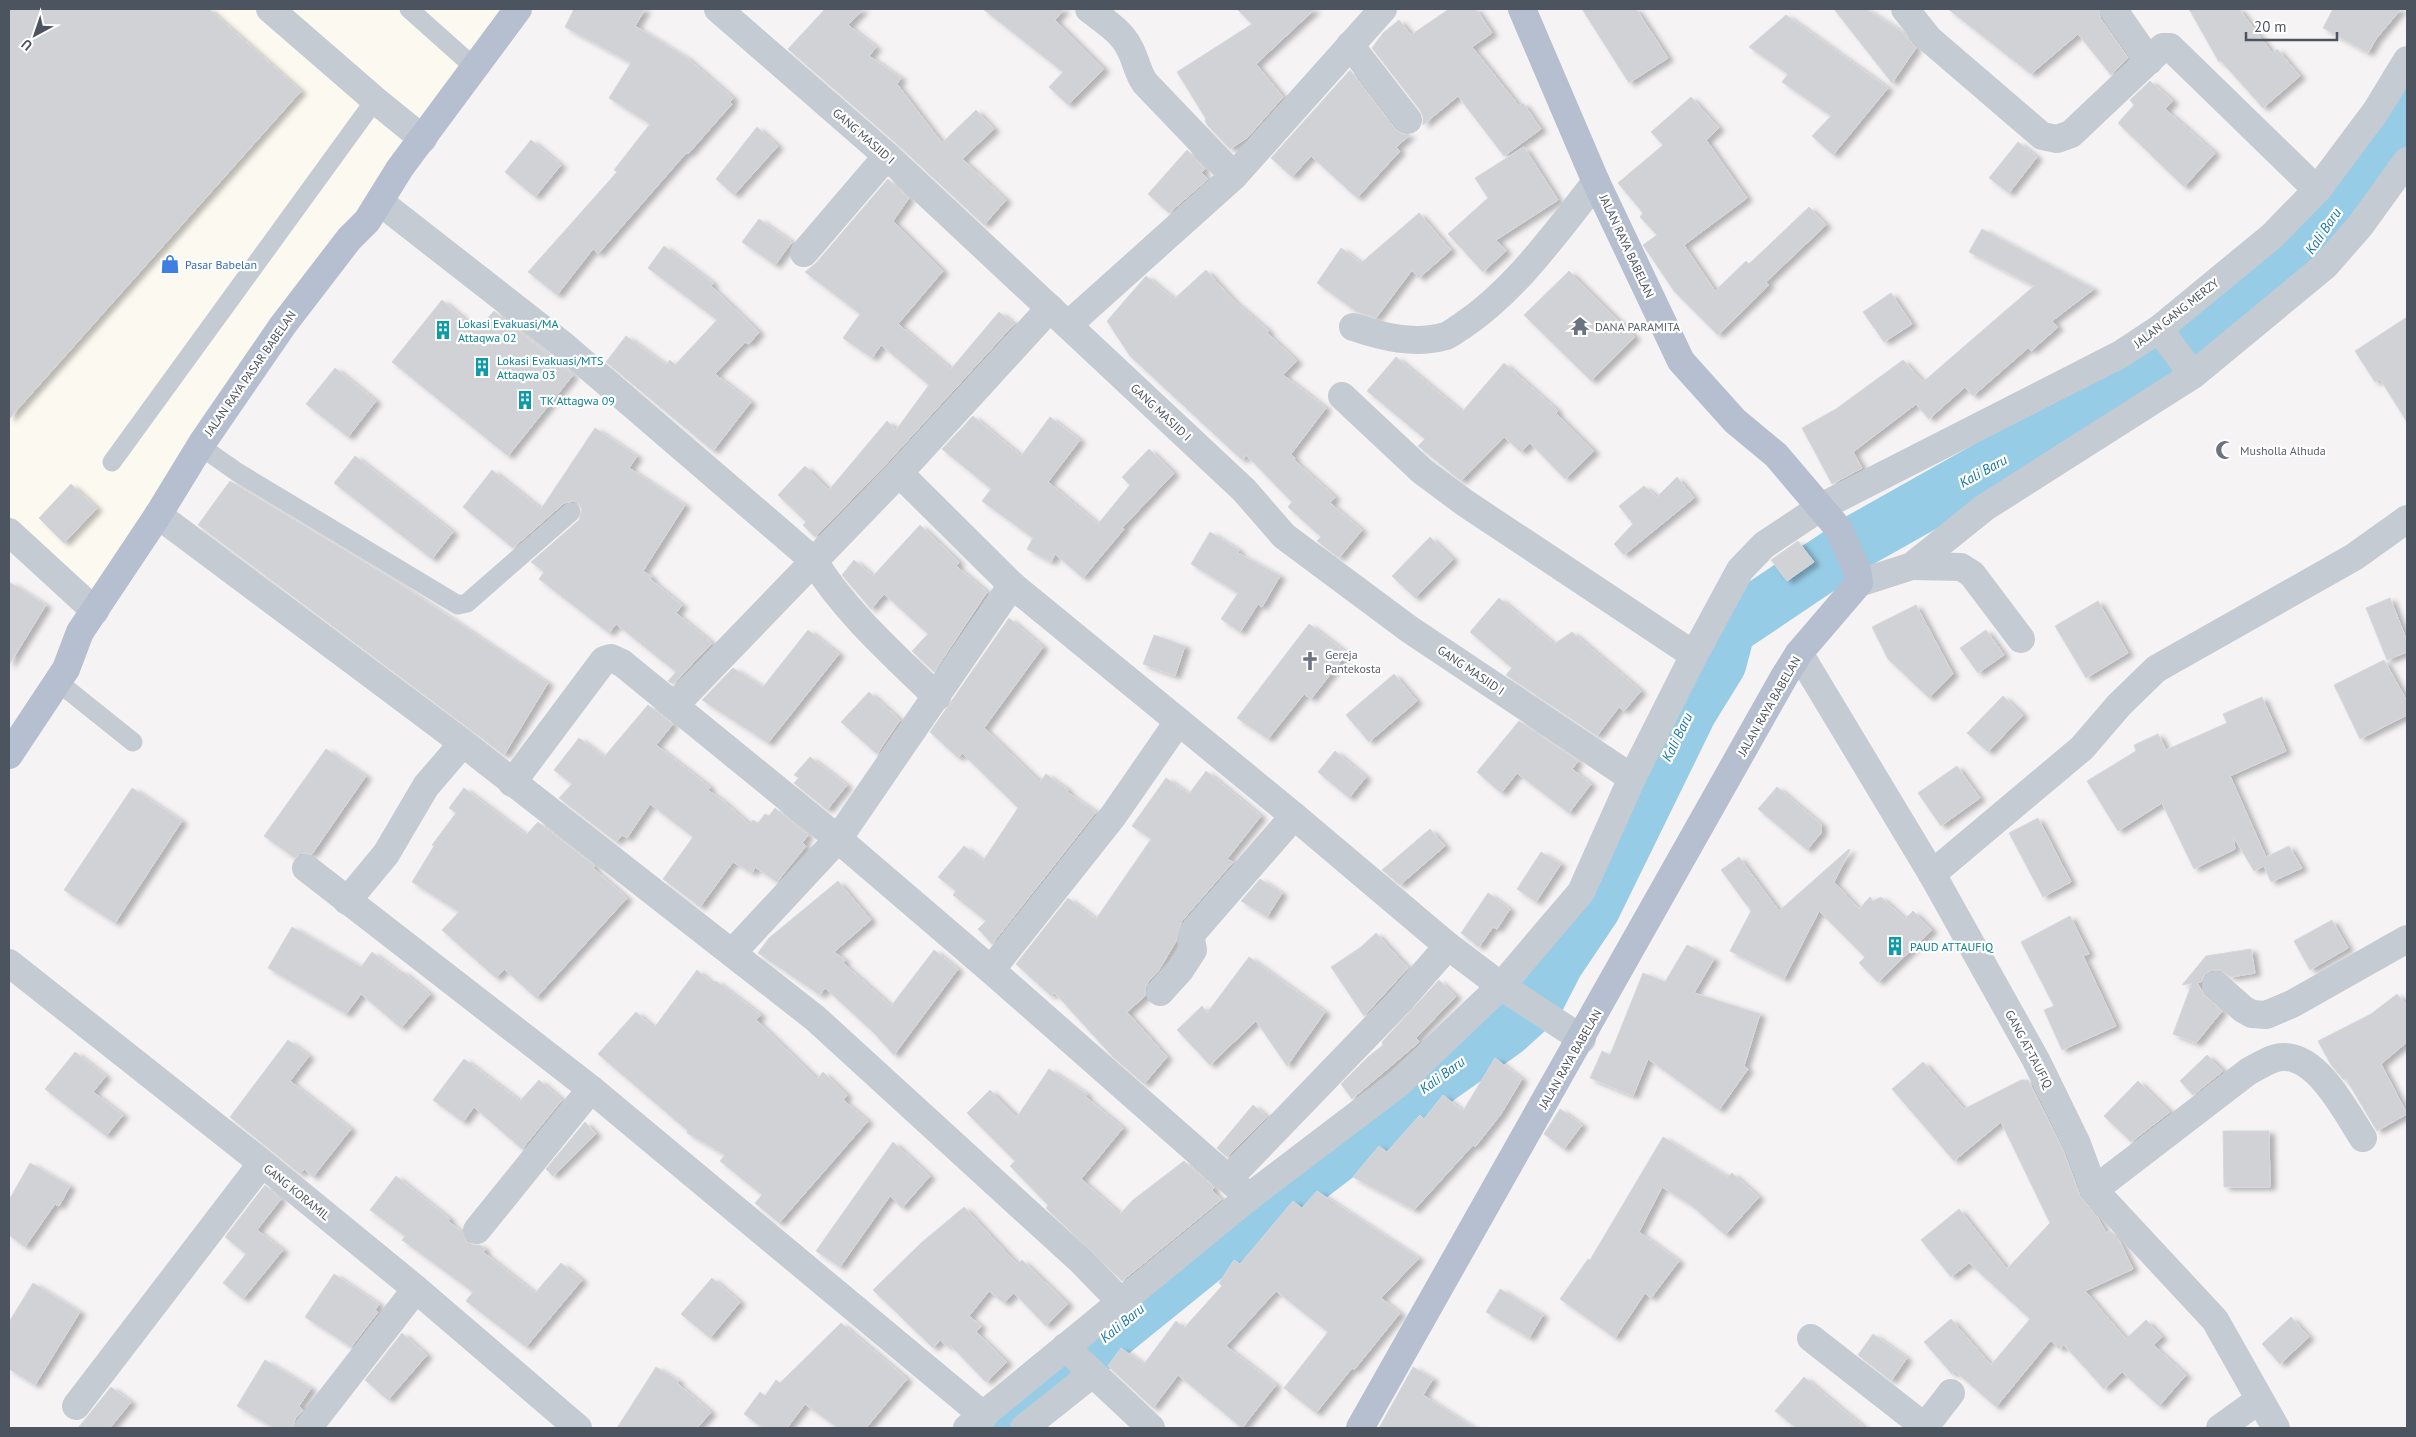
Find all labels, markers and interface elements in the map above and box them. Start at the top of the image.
north arrow [10,10,60,60]
scale bar [2246,10,2337,42]
text: 20 m [2254,17,2287,36]
text: U [17,35,36,55]
street label: GANG MASJID I [830,105,898,167]
street label: JALAN RAYA BABELAN [1596,191,1658,300]
water label: Kali Baru [2301,204,2345,258]
shop icon: Pasar Babelan [159,253,181,275]
place label: Pasar Babelan [185,257,257,272]
street label: JALAN GANG MERZY [2130,275,2222,351]
street label: JALAN RAYA PASAR BABELAN [200,308,299,439]
temple icon: DANA PARAMITA [1569,315,1591,337]
place label: Lokasi Evakuasi/MA Attaqwa 02 [458,316,558,345]
building icon: Lokasi Evakuasi/MA Attaqwa 02 [432,319,454,341]
place label: DANA PARAMITA [1595,319,1680,334]
place label: Lokasi Evakuasi/MTS Attaqwa 03 [497,353,603,382]
building icon: Lokasi Evakuasi/MTS Attaqwa 03 [471,356,493,378]
street label: GANG MASJID I [1128,380,1194,444]
building icon: TK Attagwa 09 [514,389,536,411]
place label: TK Attagwa 09 [540,393,615,408]
mosque icon: Musholla Alhuda [2214,439,2236,461]
place label: Musholla Alhuda [2240,443,2326,458]
water label: Kali Baru [1956,451,2010,491]
street label: GANG MASJID I [1435,642,1507,698]
place label: Gereja Pantekosta [1325,647,1381,676]
church icon: Gereja Pantekosta [1299,650,1321,672]
street label: JALAN RAYA BABELAN [1734,654,1804,759]
water label: Kali Baru [1658,710,1696,764]
building icon: PAUD ATTAUFIQ [1884,935,1906,957]
place label: PAUD ATTAUFIQ [1910,939,1994,954]
street label: JALAN RAYA BABELAN [1535,1007,1605,1112]
street label: GANG AT-TAUFIQ [2002,1007,2056,1091]
water label: Kali Baru [1416,1052,1468,1098]
street label: GANG KORAMIL [261,1161,333,1223]
water label: Kali Baru [1096,1300,1148,1346]

